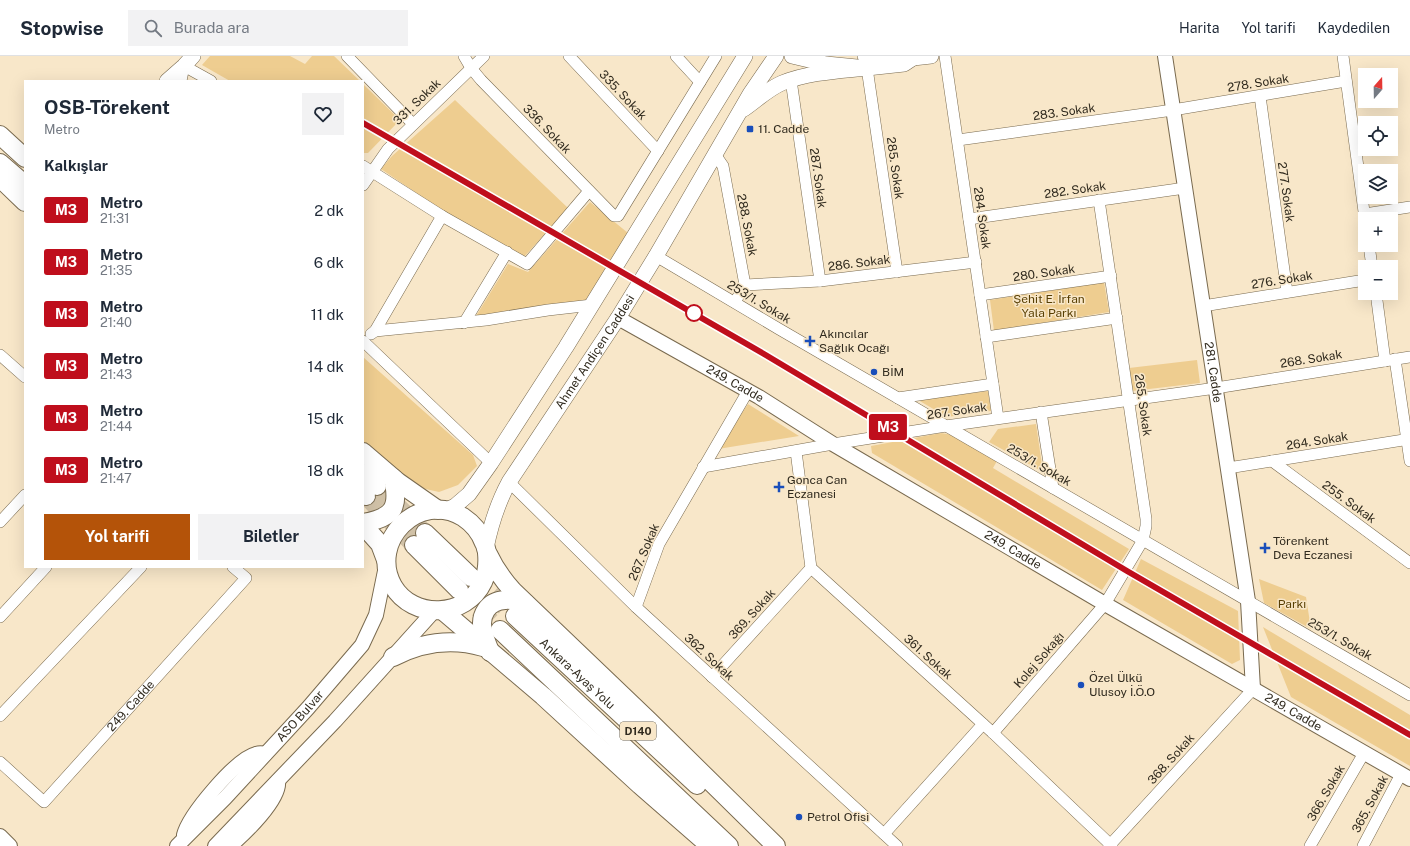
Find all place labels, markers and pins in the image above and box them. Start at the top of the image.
place label: 11. Cadde [758,122,809,136]
marker: 11. Cadde [745,124,755,134]
unlabelled marker [685,304,703,322]
place label: Akıncılar Sağlık Ocağı [819,327,890,355]
marker: Akıncılar Sağlık Ocağı [804,335,816,347]
place label: BİM [882,365,904,379]
marker: BİM [869,367,879,377]
place label: Gonca Can Eczanesi [787,473,847,501]
marker: Gonca Can Eczanesi [774,482,784,492]
place label: Törenkent Deva Eczanesi [1273,534,1352,562]
marker: Törenkent Deva Eczanesi [1260,543,1270,553]
place label: Özel Ülkü Ulusoy İ.Ö.O [1089,671,1155,699]
marker: Özel Ülkü Ulusoy İ.Ö.O [1076,680,1086,690]
place label: Petrol Ofisi [807,810,869,824]
marker: Petrol Ofisi [794,812,804,822]

